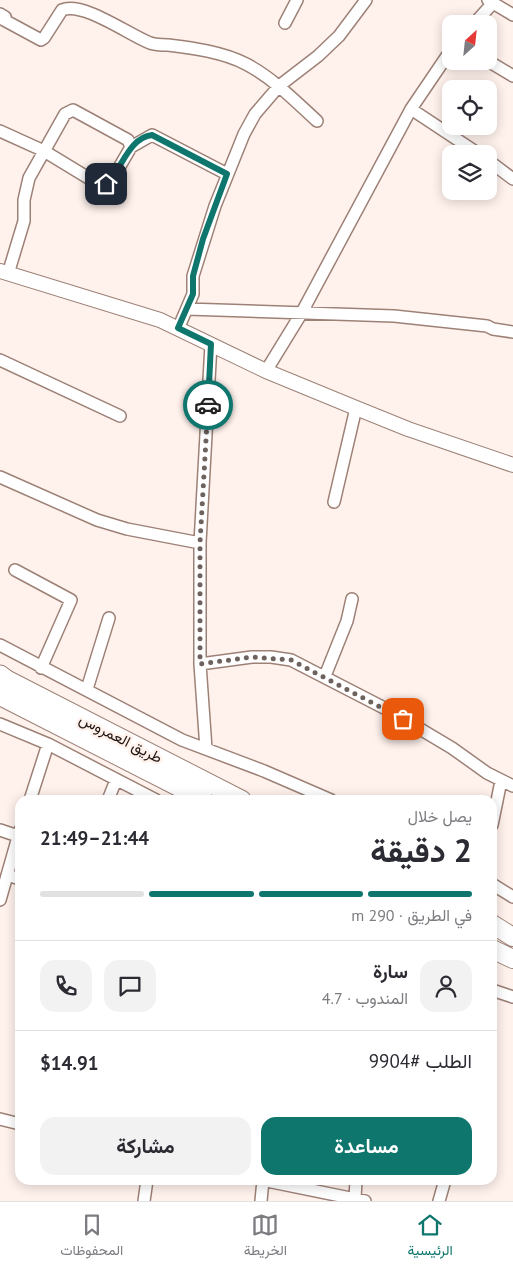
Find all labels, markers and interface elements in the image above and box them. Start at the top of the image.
north arrow [442,15,498,70]
map controls [442,15,497,200]
button: locate [442,80,497,135]
button: layers [442,145,497,200]
pin [85,163,127,205]
icon: home [92,170,120,198]
courier [183,380,233,430]
icon: car [194,391,222,419]
pin [382,698,424,740]
icon: bag [389,705,417,733]
street label: طريق العمروس [76,709,166,768]
text: يصل خلال [408,806,472,826]
text: 21:44–21:49 [40,826,149,850]
text: 2 دقيقة [370,829,472,871]
text: في الطريق · 290 m [351,905,472,925]
text: سارة [373,959,408,983]
button: phone [40,960,92,1012]
button: chat [104,960,156,1012]
button: person [420,960,472,1012]
text: المندوب · 4.7 [322,988,408,1008]
text: الطلب #9904 [369,1049,472,1073]
text: $14.91 [40,1051,99,1075]
button: مشاركة [40,1117,251,1175]
button: مساعدة [261,1117,472,1175]
tab: المحفوظات [60,1211,123,1263]
tab: الخريطة [244,1211,287,1263]
tab: الرئيسية [408,1211,453,1263]

